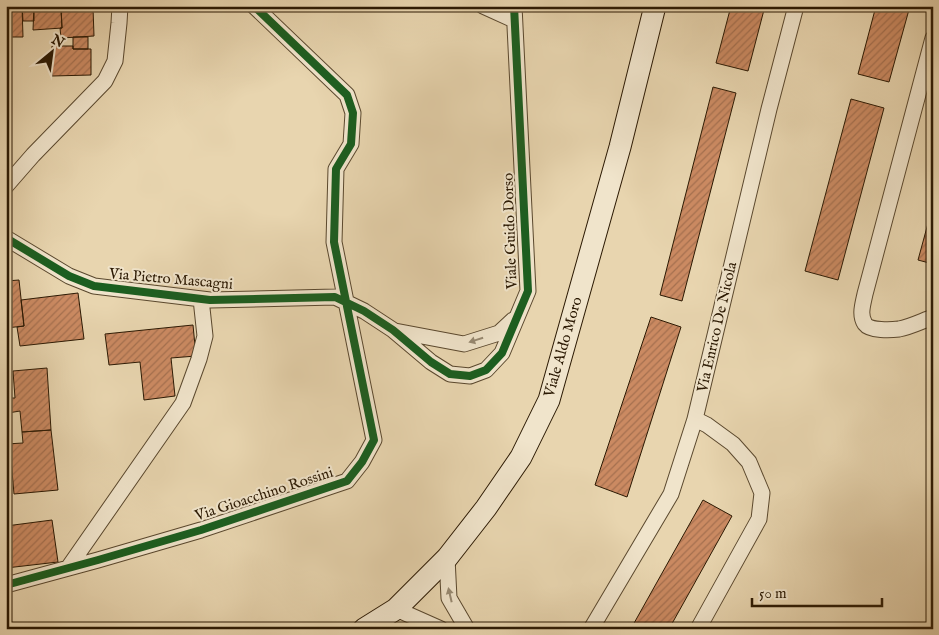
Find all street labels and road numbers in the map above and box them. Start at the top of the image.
street label: Viale Guido Dorso [498,172,522,291]
street label: Via Enrico De Nicola [693,259,741,395]
street label: Via Pietro Mascagni [107,264,234,294]
street label: Viale Aldo Moro [539,295,586,400]
street label: Via Gioacchino Rossini [192,463,336,526]

